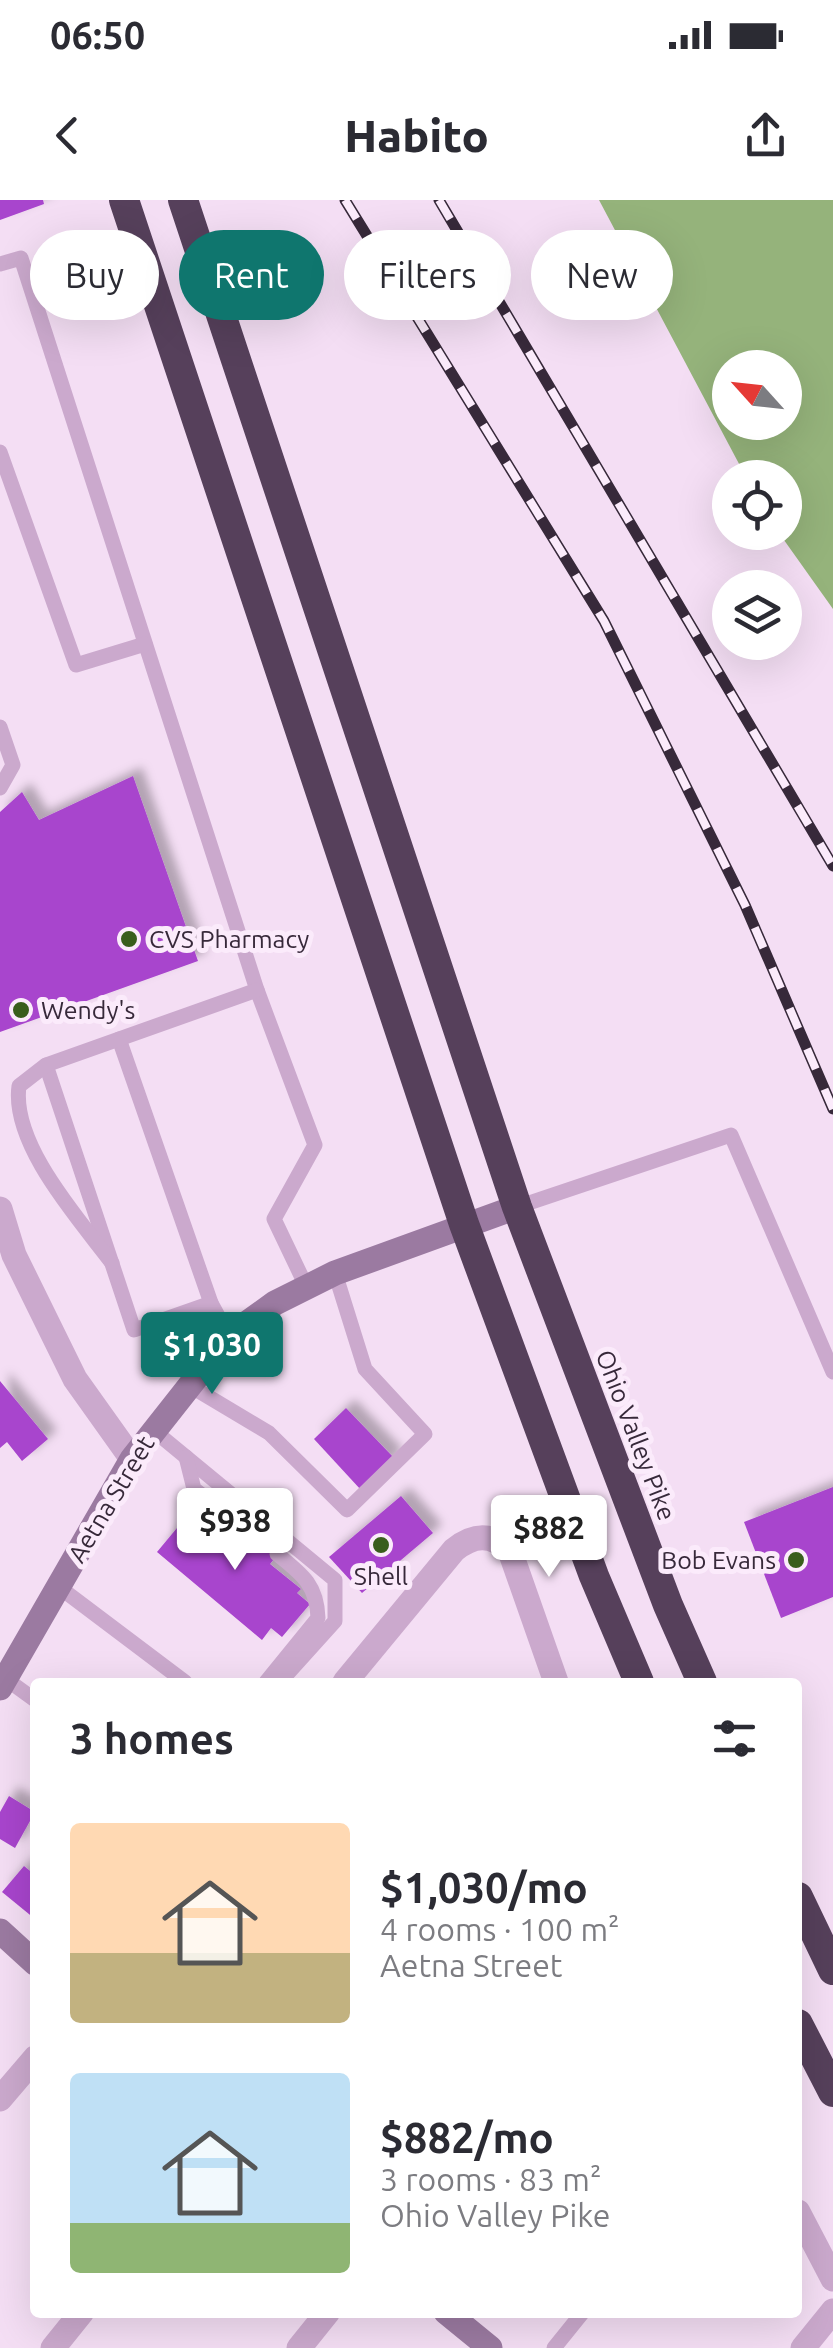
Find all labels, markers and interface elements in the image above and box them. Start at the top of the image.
text: 06:50 [50,14,145,56]
icon: back [40,108,95,163]
icon: share [738,108,793,163]
text: Habito [344,110,489,161]
chip: Buy [30,230,159,320]
chip: Rent [179,230,324,320]
chip: Filters [344,230,511,320]
chip: New [531,230,673,320]
north arrow [712,350,802,440]
map controls [712,350,802,660]
button: locate [712,460,802,550]
button: layers [712,570,802,660]
place label: CVS Pharmacy [149,925,309,953]
marker: CVS Pharmacy [118,928,140,950]
place label: Wendy's [41,996,135,1024]
marker: Wendy's [10,999,32,1021]
pin: $1,030 [131,1312,293,1397]
text: $1,030 [163,1326,261,1362]
street label: Ohio Valley Pike [591,1346,681,1524]
street label: Aetna Street [62,1431,160,1567]
pin: $938 [176,1488,294,1573]
pin: $882 [490,1495,608,1580]
text: $938 [199,1502,271,1538]
text: $882 [513,1509,585,1545]
marker: Shell [370,1534,392,1556]
place label: Bob Evans [661,1546,776,1574]
marker: Bob Evans [785,1549,807,1571]
place label: Shell [354,1562,408,1590]
icon: filters [707,1711,762,1766]
text: 3 homes [70,1715,234,1762]
icon: home [150,1863,270,1983]
text: $1,030/mo [380,1864,588,1911]
text: 4 rooms · 100 m² [380,1911,620,1947]
text: Aetna Street [380,1947,562,1983]
icon: home [150,2113,270,2233]
text: $882/mo [380,2114,554,2161]
text: 3 rooms · 83 m² [380,2161,601,2197]
text: Ohio Valley Pike [380,2197,611,2233]

